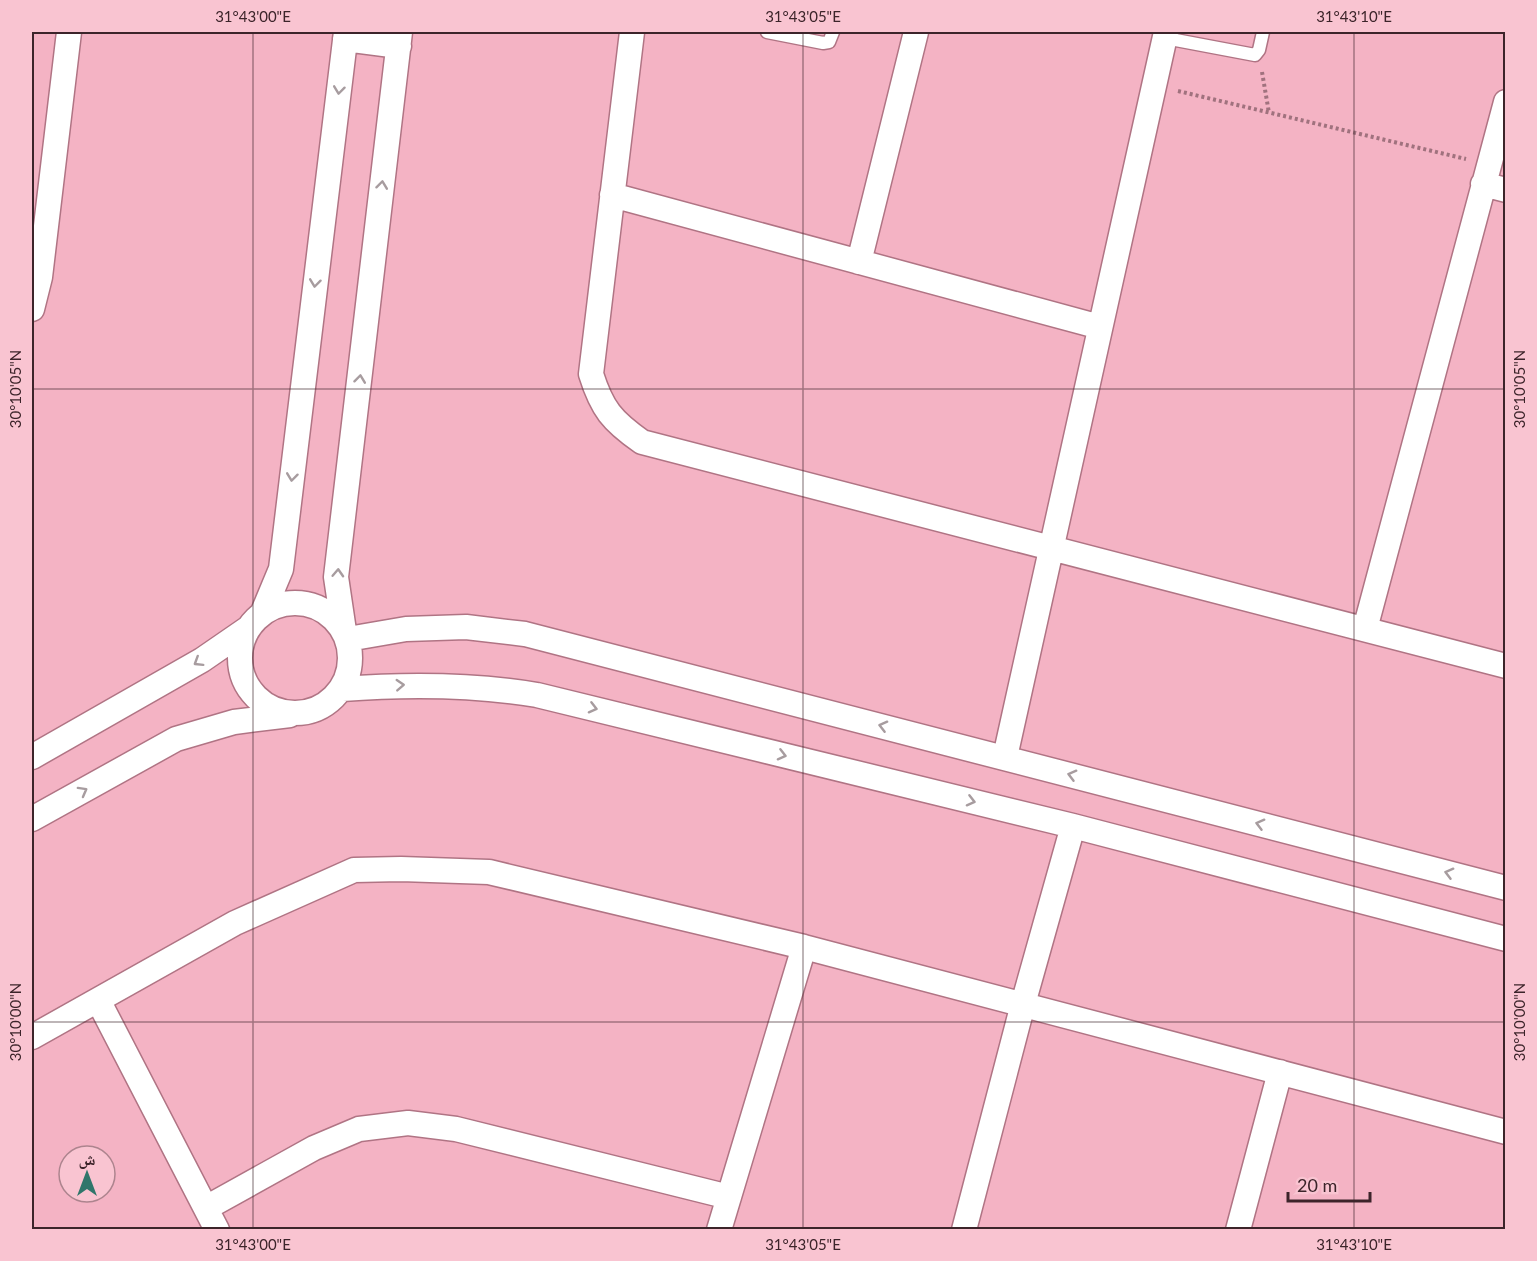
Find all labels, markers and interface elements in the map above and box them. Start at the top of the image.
text: 31°43'00"E [215,7,291,25]
text: 31°43'05"E [765,7,841,25]
text: 31°43'10"E [1316,7,1392,25]
one-way arrow [333,85,345,94]
one-way arrow [375,181,388,190]
one-way arrow [309,279,322,288]
text: 30°10'05"N [6,350,24,428]
text: 30°10'05"N [1510,350,1528,428]
one-way arrow [353,374,365,384]
one-way arrow [286,472,298,481]
one-way arrow [331,568,344,577]
one-way arrow [194,655,205,666]
one-way arrow [395,679,404,692]
one-way arrow [587,701,597,714]
one-way arrow [878,721,889,733]
one-way arrow [777,747,787,760]
one-way arrow [1067,770,1077,782]
one-way arrow [76,787,87,798]
one-way arrow [966,794,976,807]
one-way arrow [1255,819,1265,832]
one-way arrow [1444,868,1454,881]
text: 30°10'00"N [6,983,24,1061]
text: 30°10'00"N [1510,983,1528,1061]
north arrow [57,1144,117,1204]
text: ش [79,1149,96,1169]
scale bar [1288,1165,1370,1203]
text: 20 m [1297,1174,1337,1196]
text: 31°43'00"E [215,1235,291,1253]
text: 31°43'05"E [765,1235,841,1253]
text: 31°43'10"E [1316,1235,1392,1253]

